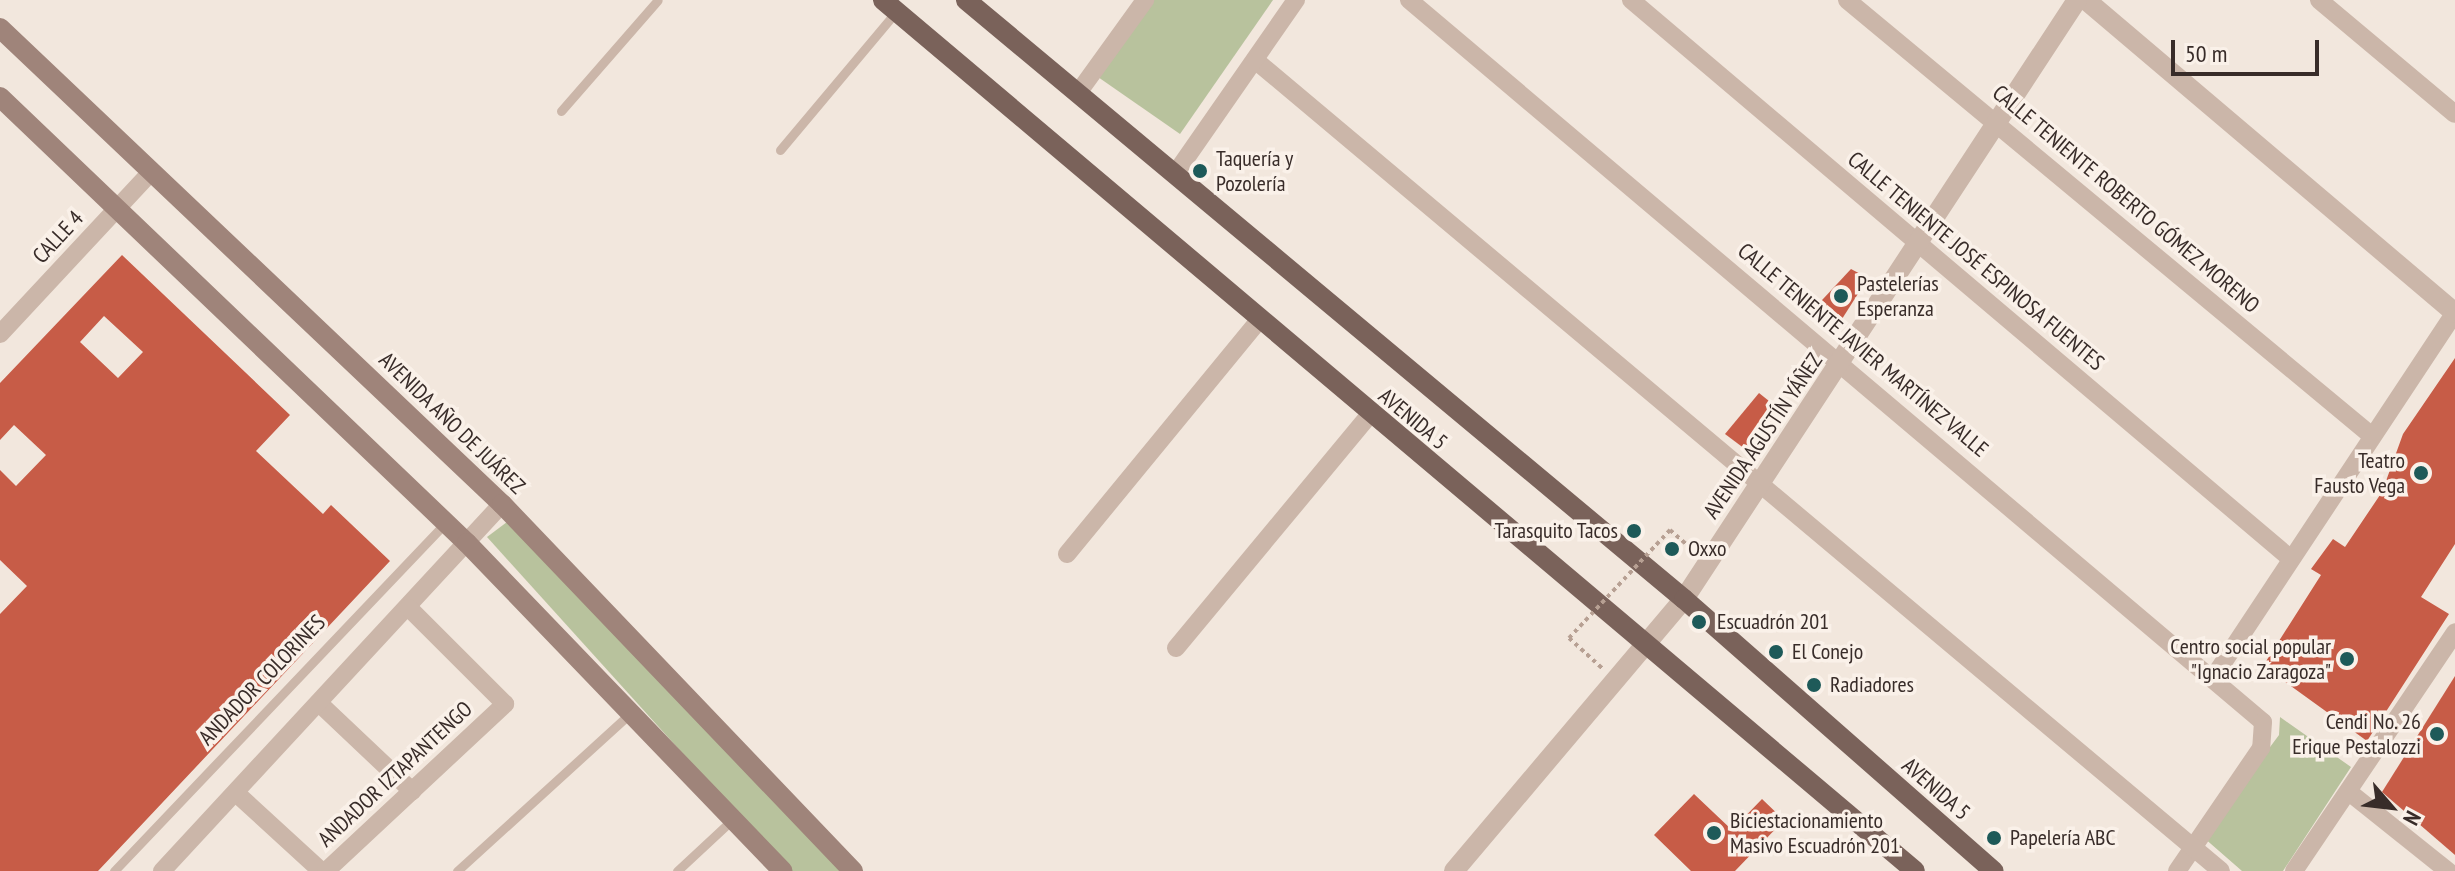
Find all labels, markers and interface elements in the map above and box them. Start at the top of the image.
scale bar [2175,24,2323,74]
text: 50 m [2185,38,2227,69]
street label: CALLE TENIENTE ROBERTO GÓMEZ MORENO [1987,79,2265,319]
place label: Taquería y Pozolería [1216,145,1293,196]
street label: CALLE TENIENTE JOSÉ ESPINOSA FUENTES [1842,146,2110,376]
marker: Taquería y Pozolería [1191,162,1209,180]
street label: CALLE 4 [27,205,89,269]
street label: CALLE TENIENTE JAVIER MARTÍNEZ VALLE [1732,237,1994,463]
place label: Pastelerías Esperanza [1857,270,1939,322]
marker: Pastelerías Esperanza [1832,287,1850,305]
street label: AVENIDA AÑO DE JUÁREZ [373,346,531,500]
street label: AVENIDA AGUSTÍN YÁÑEZ [1697,348,1829,524]
street label: AVENIDA 5 [1373,382,1453,456]
place label: Teatro Fausto Vega [2314,447,2405,498]
marker: Teatro Fausto Vega [2412,464,2430,482]
place label: Tarasquito Tacos [1494,518,1618,544]
marker: Tarasquito Tacos [1625,522,1643,540]
place label: Oxxo [1688,536,1726,562]
marker: Oxxo [1663,540,1681,558]
street label: ANDADOR COLORINES [193,609,331,751]
place label: Escuadrón 201 [1717,609,1829,635]
marker: Escuadrón 201 [1688,611,1710,633]
place label: Centro social popular "Ignacio Zaragoza" [2170,633,2331,684]
place label: El Conejo [1792,639,1863,665]
marker: El Conejo [1767,643,1785,661]
marker: Centro social popular "Ignacio Zaragoza" [2338,650,2356,668]
place label: Radiadores [1830,672,1914,698]
marker: Radiadores [1805,676,1823,694]
street label: ANDADOR IZTAPANTENGO [312,696,478,852]
place label: Cendi No. 26 Erique Pestalozzi [2292,708,2421,760]
marker: Cendi No. 26 Erique Pestalozzi [2428,725,2446,743]
street label: AVENIDA 5 [1896,752,1976,826]
north arrow [2351,767,2431,847]
text: N [2397,806,2427,830]
place label: Biciestacionamiento Masivo Escuadrón 201 [1730,807,1900,858]
marker: Biciestacionamiento Masivo Escuadrón 201 [1705,824,1723,842]
place label: Papelería ABC [2010,825,2116,851]
marker: Papelería ABC [1985,829,2003,847]

